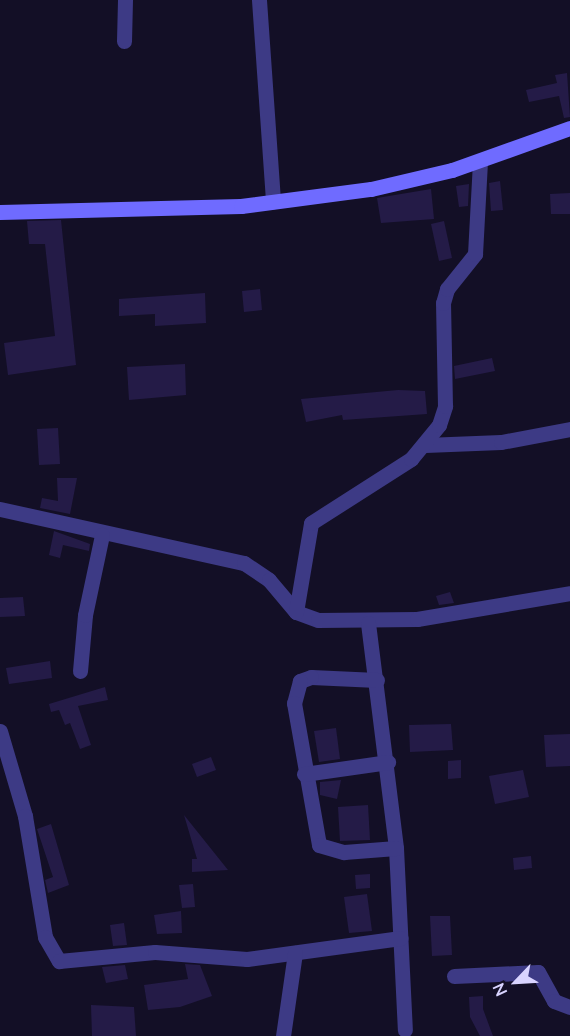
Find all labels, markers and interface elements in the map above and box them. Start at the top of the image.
north arrow [486,952,546,1012]
text: N [488,980,510,999]

